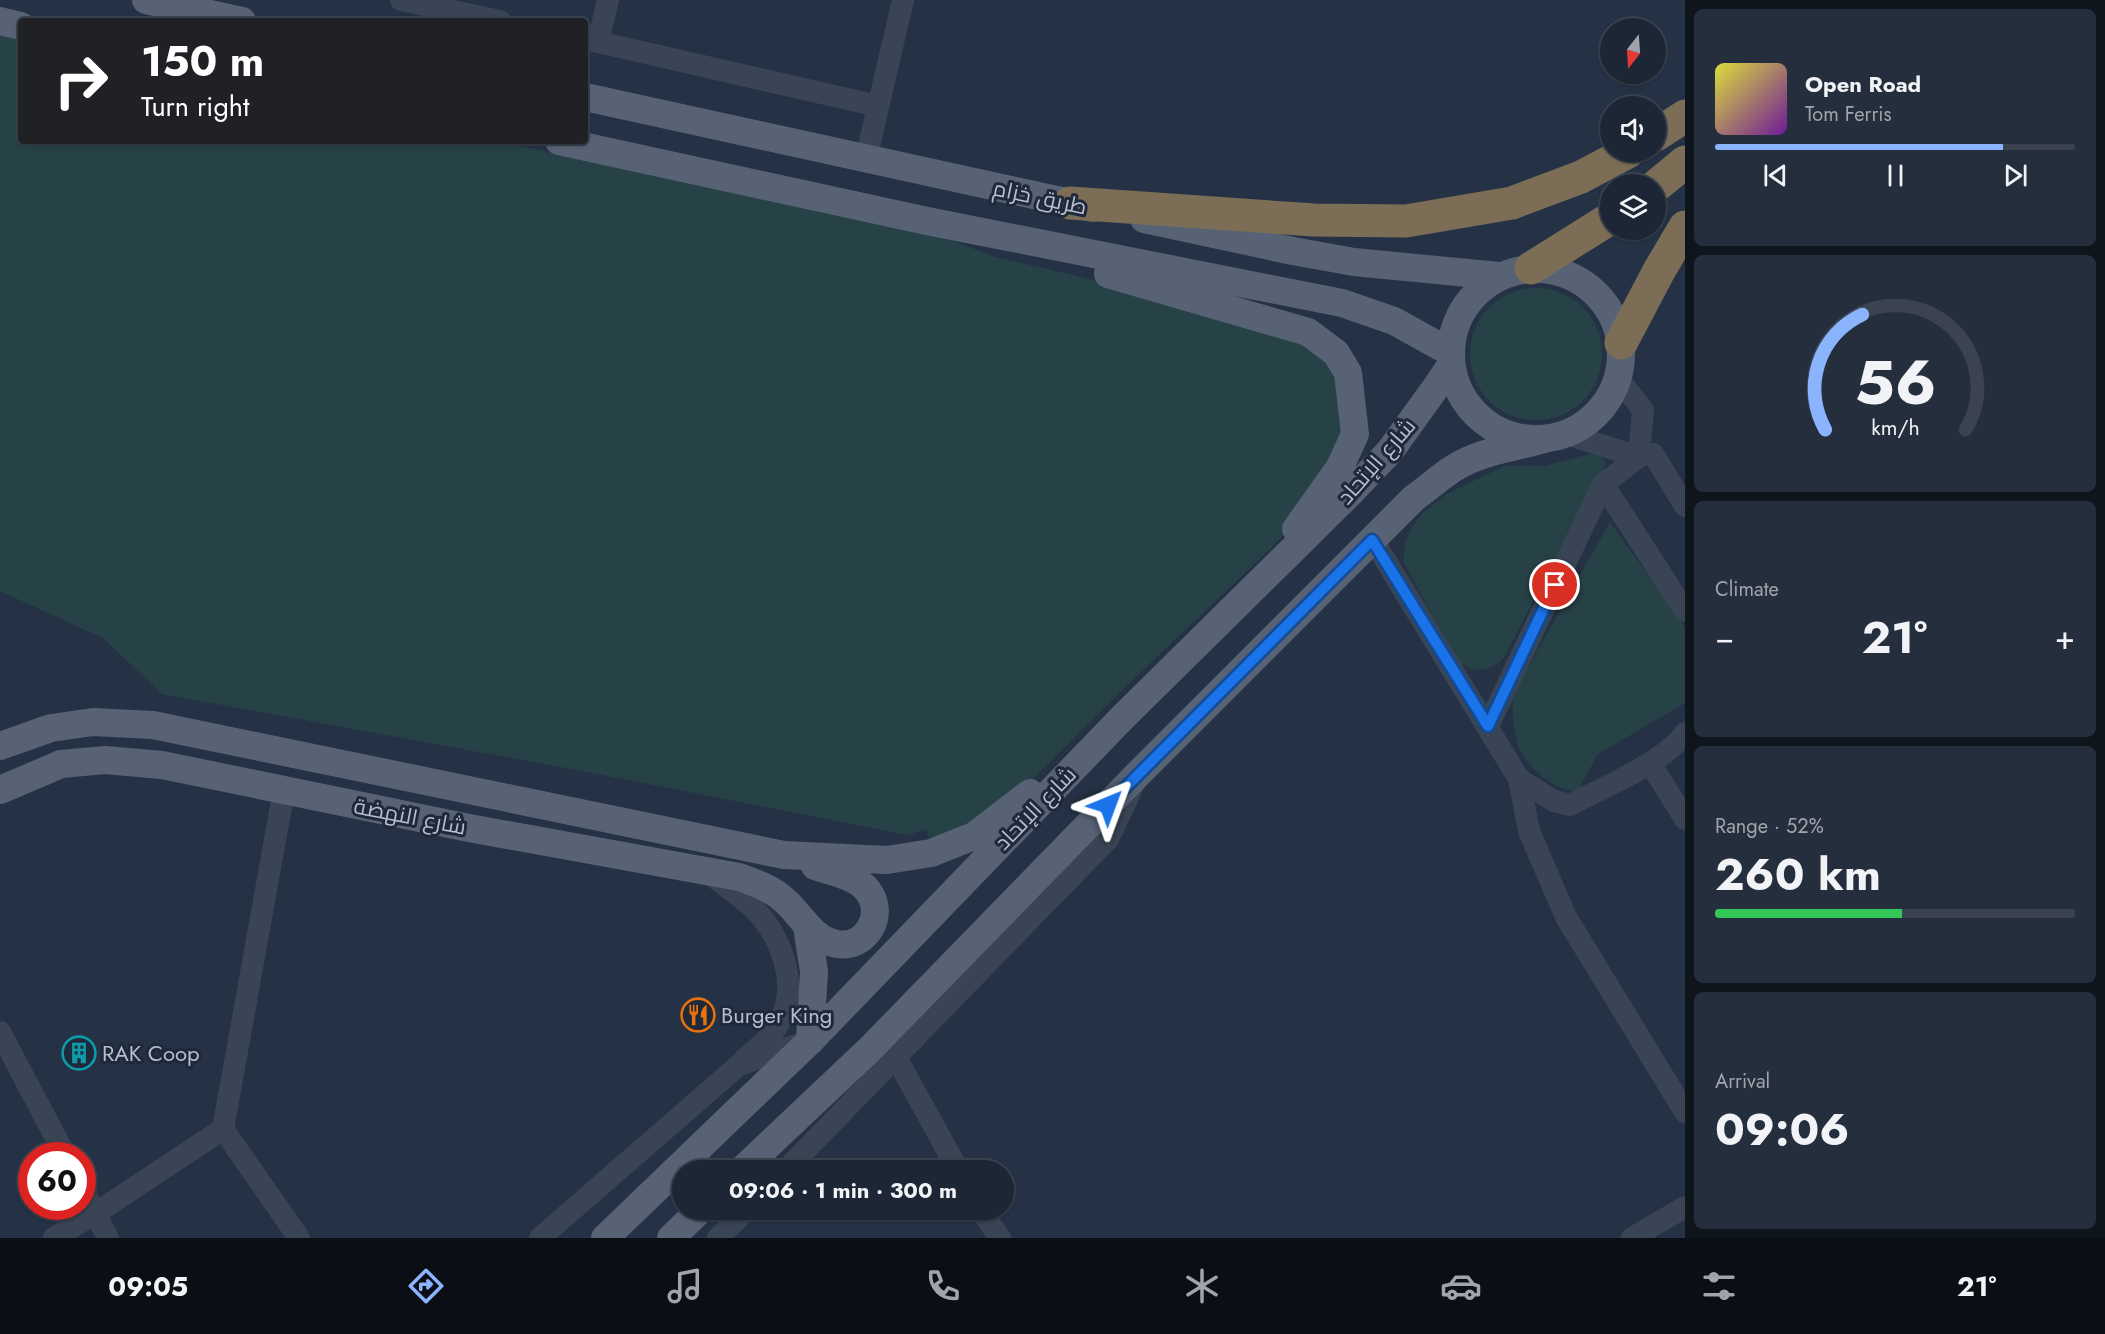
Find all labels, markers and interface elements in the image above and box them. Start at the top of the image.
north arrow [1600,18,1666,84]
map controls [1600,18,1666,240]
text: 150 m [141,31,264,92]
icon: right [42,42,120,120]
text: Open Road [1805,68,1921,100]
text: Turn right [141,87,249,126]
button: sound [1600,96,1666,162]
text: Tom Ferris [1805,100,1892,129]
icon: previous [1759,159,1792,192]
icon: pause [1879,159,1912,192]
icon: next [1999,159,2032,192]
street label: طريق خزام [990,171,1090,223]
button: layers [1600,174,1666,240]
text: 56 [1854,337,1936,427]
street label: شارع الإتحاد [1329,411,1423,511]
text: km/h [1871,413,1919,444]
pin [1529,559,1580,610]
icon: arrive [1538,568,1571,601]
text: Climate [1715,575,1779,604]
text: 21° [1862,605,1927,670]
text: − [1715,614,1734,661]
text: + [2055,614,2075,661]
street label: شارع الإتحاد [987,759,1083,857]
position arrow [1076,773,1140,837]
street label: شارع النهضة [351,789,469,843]
text: Range · 52% [1715,812,1824,841]
text: 260 km [1715,842,1881,907]
restaurant icon: Burger King [680,997,716,1033]
place label: Burger King [721,999,832,1031]
building icon: RAK Coop [61,1035,97,1071]
place label: RAK Coop [102,1037,200,1069]
text: Arrival [1715,1067,1770,1096]
text: 09:06 [1715,1097,1849,1162]
speed limit sign: 60 [18,1142,96,1220]
text: 09:06 · 1 min · 300 m [729,1174,957,1206]
icon: directions [405,1265,447,1307]
icon: music [664,1265,706,1307]
icon: phone [922,1265,964,1307]
icon: climate [1181,1265,1223,1307]
icon: car [1440,1265,1482,1307]
icon: filters [1698,1265,1740,1307]
text: 09:05 [108,1267,188,1306]
text: 21° [1957,1267,1997,1306]

